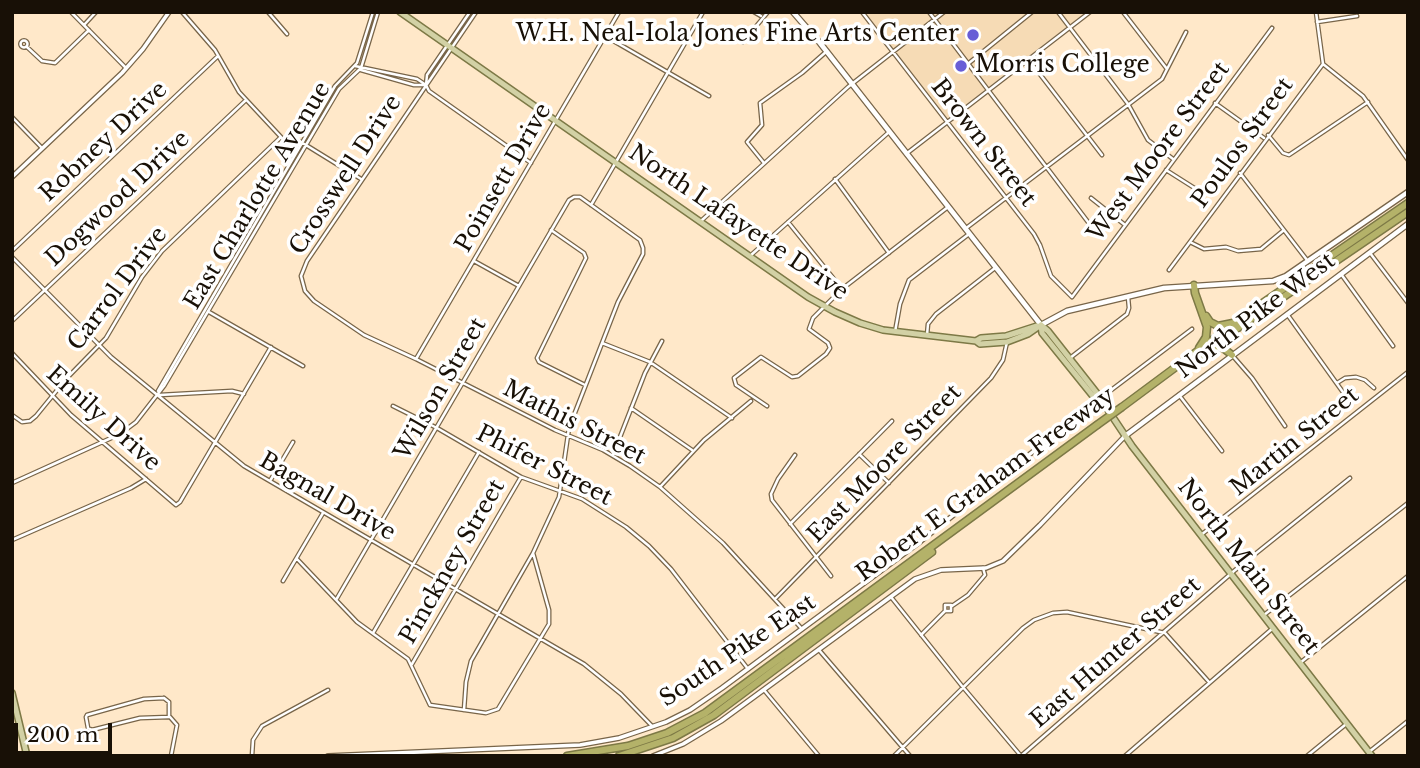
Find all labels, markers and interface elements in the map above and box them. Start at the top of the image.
place label: W.H. Neal-Iola Jones Fine Arts Center [516,21,959,49]
marker: W.H. Neal-Iola Jones Fine Arts Center [965,27,981,43]
place label: Morris College [975,52,1150,80]
street label: West Moore Street [1082,56,1236,248]
marker: Morris College [953,58,969,74]
street label: Poulos Street [1186,72,1300,214]
street label: Brown Street [925,74,1041,212]
street label: Robney Drive [35,76,173,208]
street label: East Charlotte Avenue [179,77,337,315]
street label: Crosswell Drive [284,90,408,260]
street label: Poinsett Drive [450,99,558,257]
street label: Dogwood Drive [40,125,196,273]
street label: North Lafayette Drive [623,139,853,307]
street label: Carrol Drive [63,222,173,356]
street label: North Pike West [1171,247,1341,385]
street label: Wilson Street [389,313,493,465]
street label: Emily Drive [40,361,166,477]
street label: Mathis Street [498,375,650,471]
street label: East Moore Street [802,379,968,549]
street label: Robert E Graham Freeway [851,382,1121,588]
street label: Martin Street [1225,382,1365,502]
street label: Phifer Street [472,420,616,512]
street label: Bagnal Drive [254,447,400,547]
street label: North Main Street [1171,474,1325,660]
street label: Pinckney Street [395,475,511,649]
street label: East Hunter Street [1025,572,1207,734]
street label: South Pike East [655,589,821,713]
scale bar [18,708,116,752]
text: 200 m [27,722,98,748]

